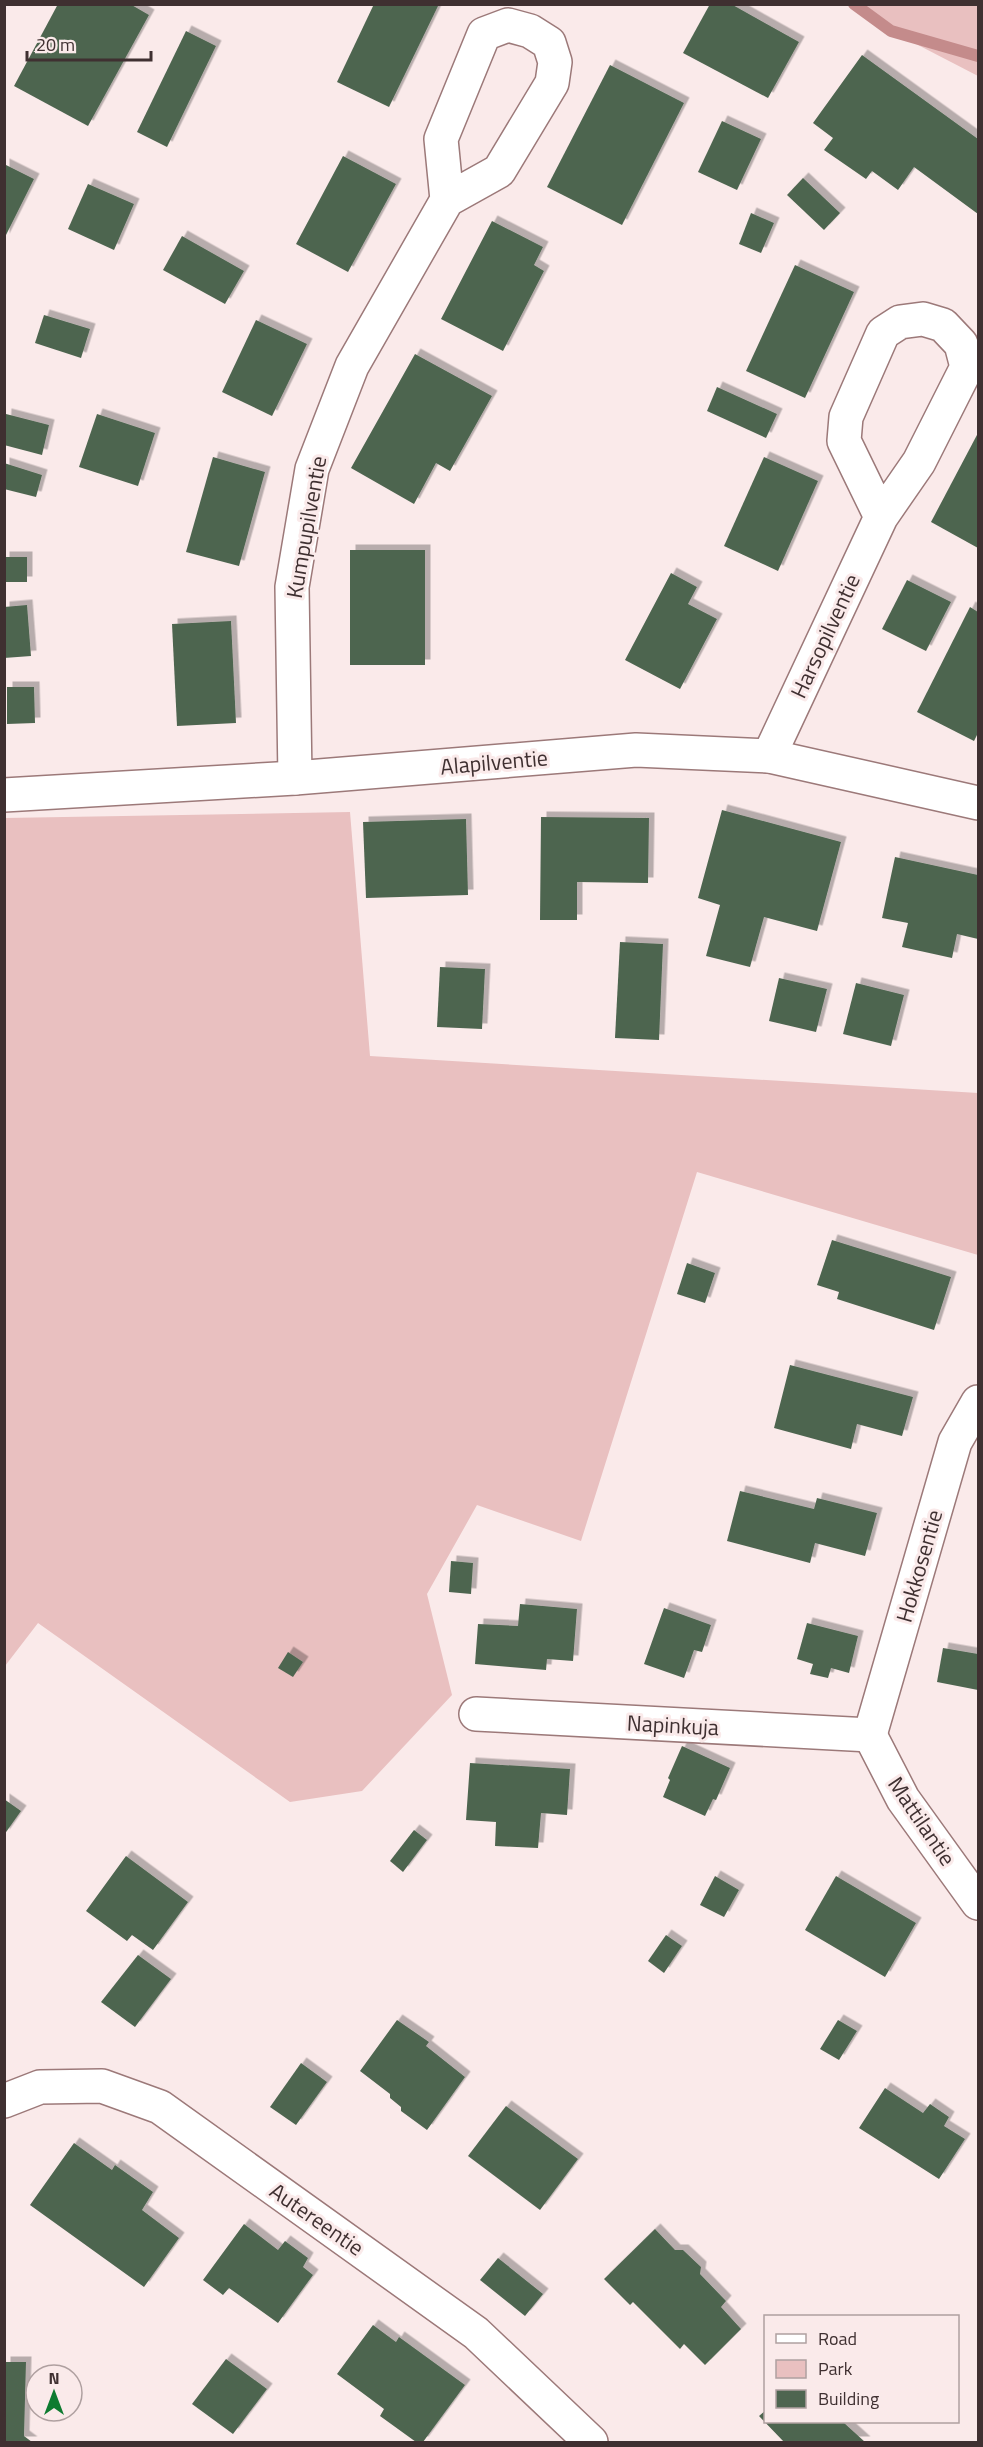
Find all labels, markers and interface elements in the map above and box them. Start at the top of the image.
scale bar [27,24,152,62]
text: 20 m [36,31,75,58]
street label: Kumpupilventie [277,453,335,601]
street label: Harsopilventie [781,568,869,704]
street label: Alapilventie [439,740,549,784]
street label: Hokkosentie [887,1506,951,1626]
street label: Napinkuja [626,1706,720,1744]
street label: Mattilantie [880,1770,964,1872]
street label: Autereentie [263,2174,371,2264]
legend [764,2315,959,2423]
text: Road [818,2325,857,2352]
text: Park [818,2355,853,2382]
north arrow [24,2363,84,2423]
text: N [48,2366,60,2390]
text: Building [818,2385,879,2412]

